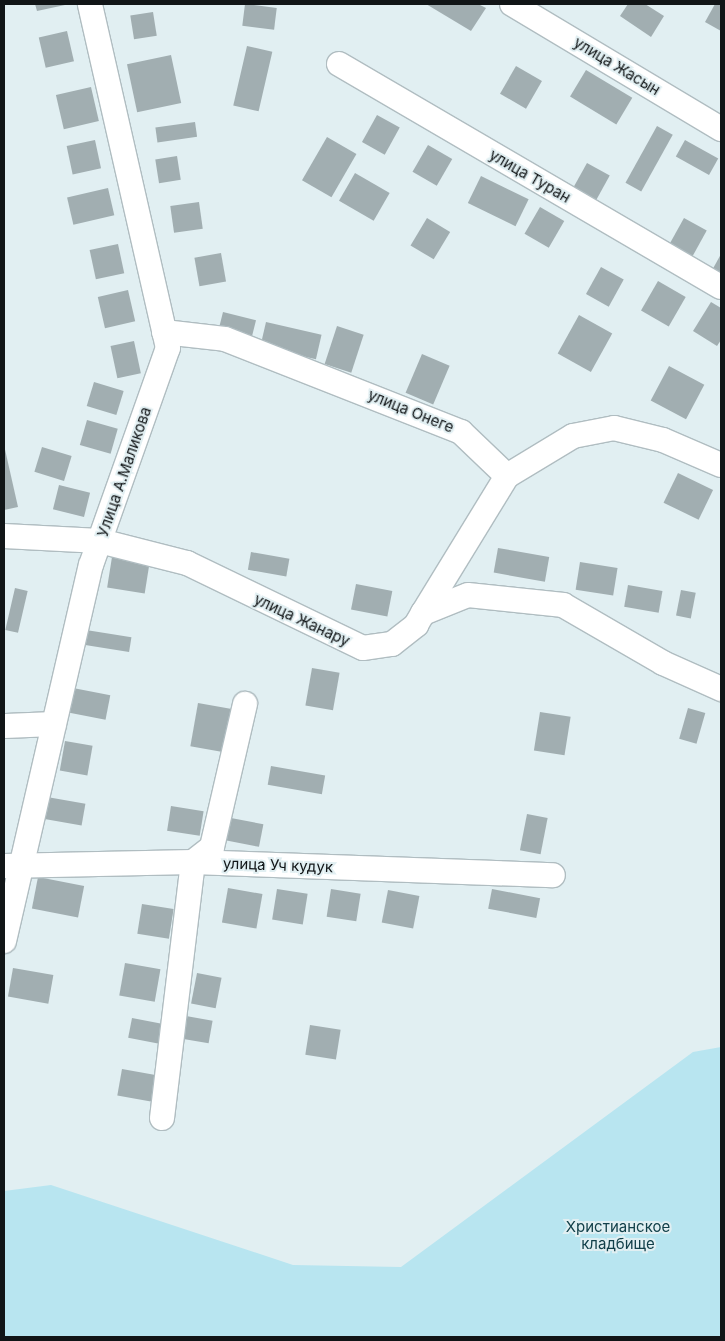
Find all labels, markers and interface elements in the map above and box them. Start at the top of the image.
street label: улица Жасын [571,33,663,99]
street label: улица Туран [486,146,574,206]
street label: улица Онеге [365,386,457,436]
street label: Улица А.Маликова [93,405,155,539]
street label: улица Жанару [251,590,353,650]
street label: улица Уч кудук [223,854,333,876]
park label: Христианское кладбище [566,1217,670,1252]

